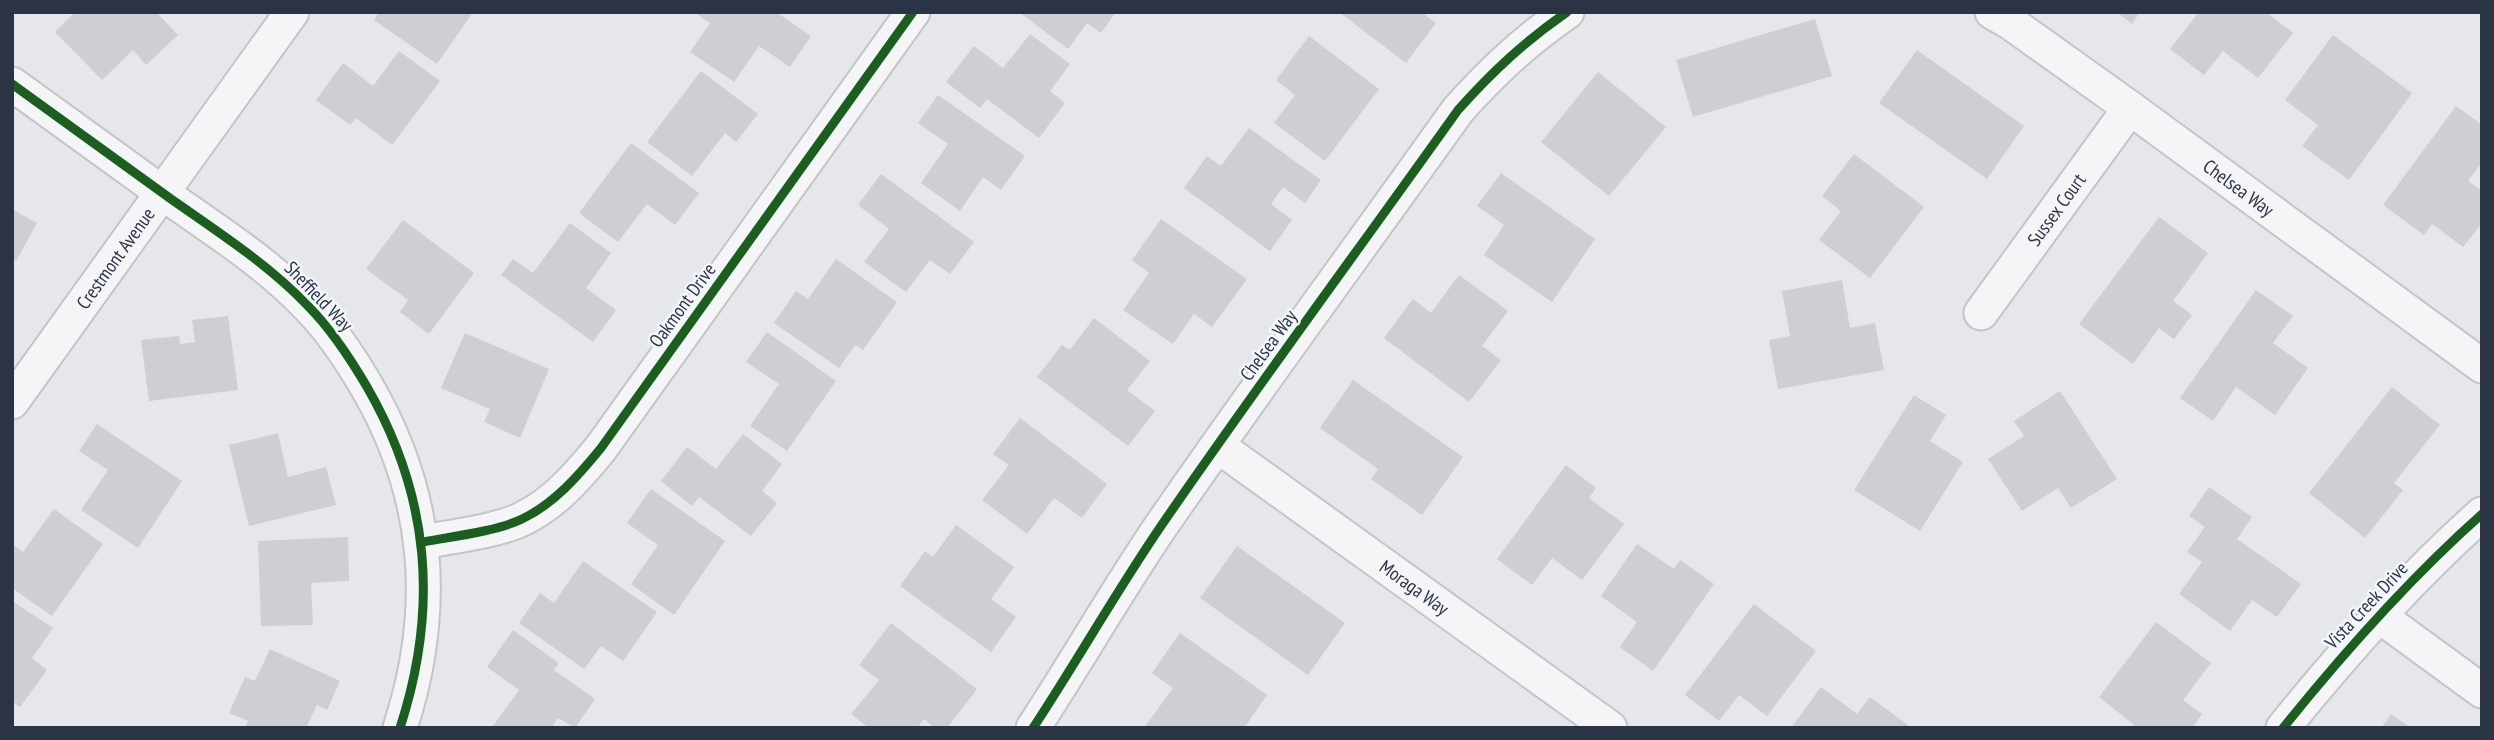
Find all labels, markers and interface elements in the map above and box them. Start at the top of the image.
street label: Chelsea Way [2199,154,2280,222]
street label: Sussex Court [2022,168,2091,250]
street label: Crestmont Avenue [71,203,160,314]
street label: Sheffield Way [280,256,359,337]
street label: Oakmont Drive [643,258,721,352]
street label: Chelsea Way [1234,304,1302,385]
street label: Moraga Way [1375,554,1454,621]
street label: Vista Creek Drive [2319,556,2413,654]

